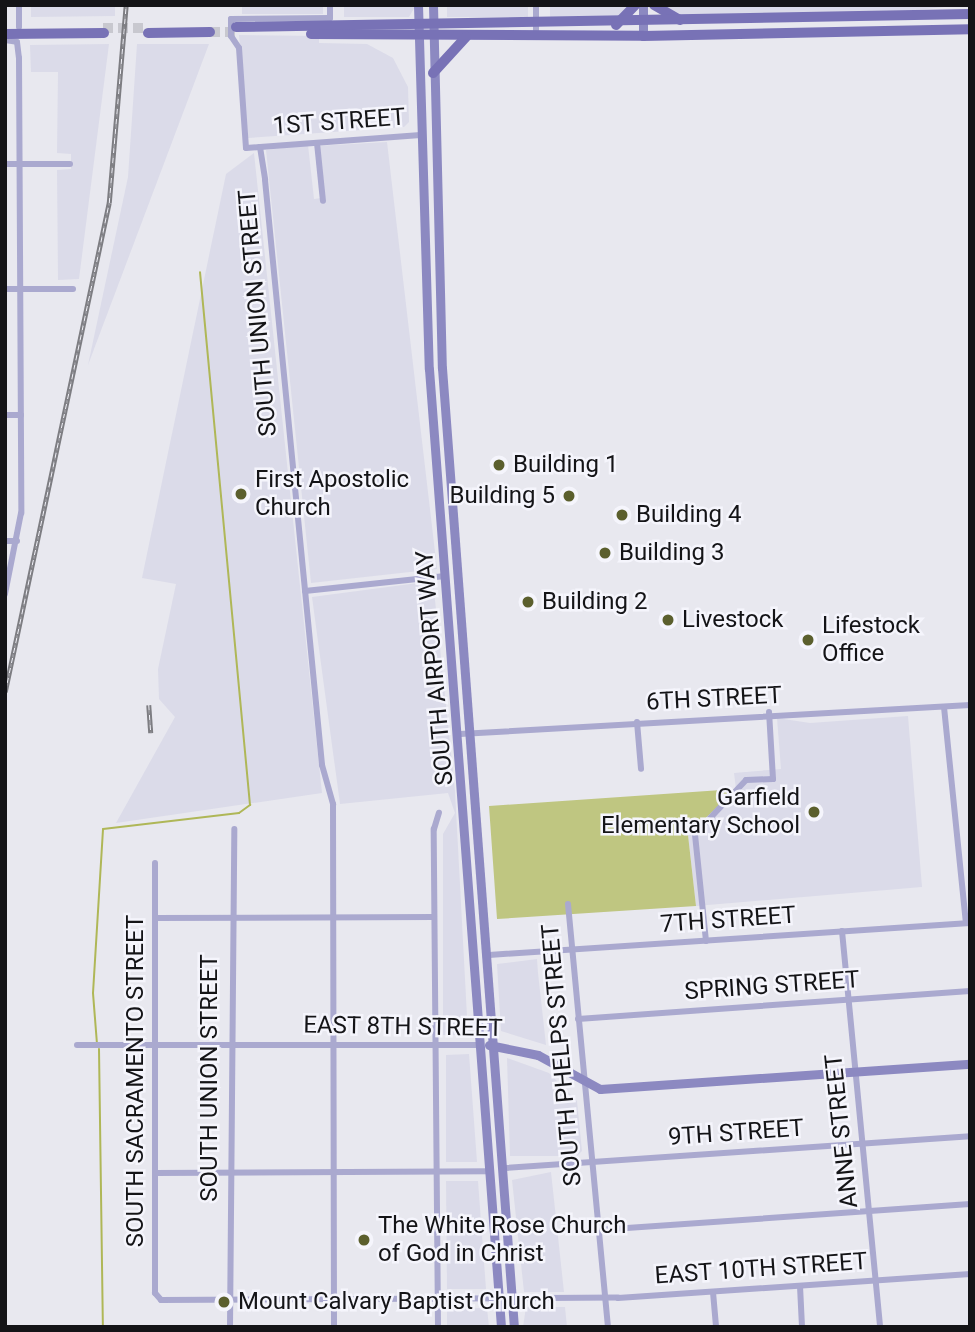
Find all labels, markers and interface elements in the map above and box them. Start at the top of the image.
street label: 1ST STREET [272,103,406,141]
street label: SOUTH UNION STREET [233,188,283,438]
place label: Building 1 [513,451,618,479]
marker: Building 1 [491,457,507,473]
place label: First Apostolic Church [255,466,409,522]
place label: Building 5 [450,482,555,510]
marker: First Apostolic Church [233,486,249,502]
marker: Building 5 [561,488,577,504]
place label: Building 4 [636,501,741,529]
marker: Building 4 [614,507,630,523]
place label: Building 3 [619,539,724,567]
marker: Building 3 [597,545,613,561]
street label: SOUTH AIRPORT WAY [410,549,460,787]
place label: Building 2 [542,588,647,616]
marker: Building 2 [520,594,536,610]
place label: Livestock [682,606,783,634]
marker: Livestock [660,612,676,628]
place label: Lifestock Office [822,612,920,668]
marker: Lifestock Office [800,632,816,648]
street label: 6TH STREET [645,681,783,717]
place label: Garfield Elementary School [601,784,800,840]
marker: Garfield Elementary School [806,804,822,820]
street label: 7TH STREET [659,901,797,939]
street label: SOUTH SACRAMENTO STREET [122,915,150,1247]
street label: SOUTH PHELPS STREET [536,923,588,1187]
street label: SOUTH UNION STREET [196,954,224,1202]
street label: SPRING STREET [684,966,860,1006]
street label: EAST 8TH STREET [303,1011,503,1043]
street label: ANNE STREET [820,1053,864,1209]
street label: 9TH STREET [667,1114,805,1152]
place label: The White Rose Church of God in Christ [378,1212,626,1268]
marker: The White Rose Church of God in Christ [356,1232,372,1248]
street label: EAST 10TH STREET [654,1247,868,1291]
place label: Mount Calvary Baptist Church [238,1288,555,1316]
marker: Mount Calvary Baptist Church [216,1294,232,1310]

